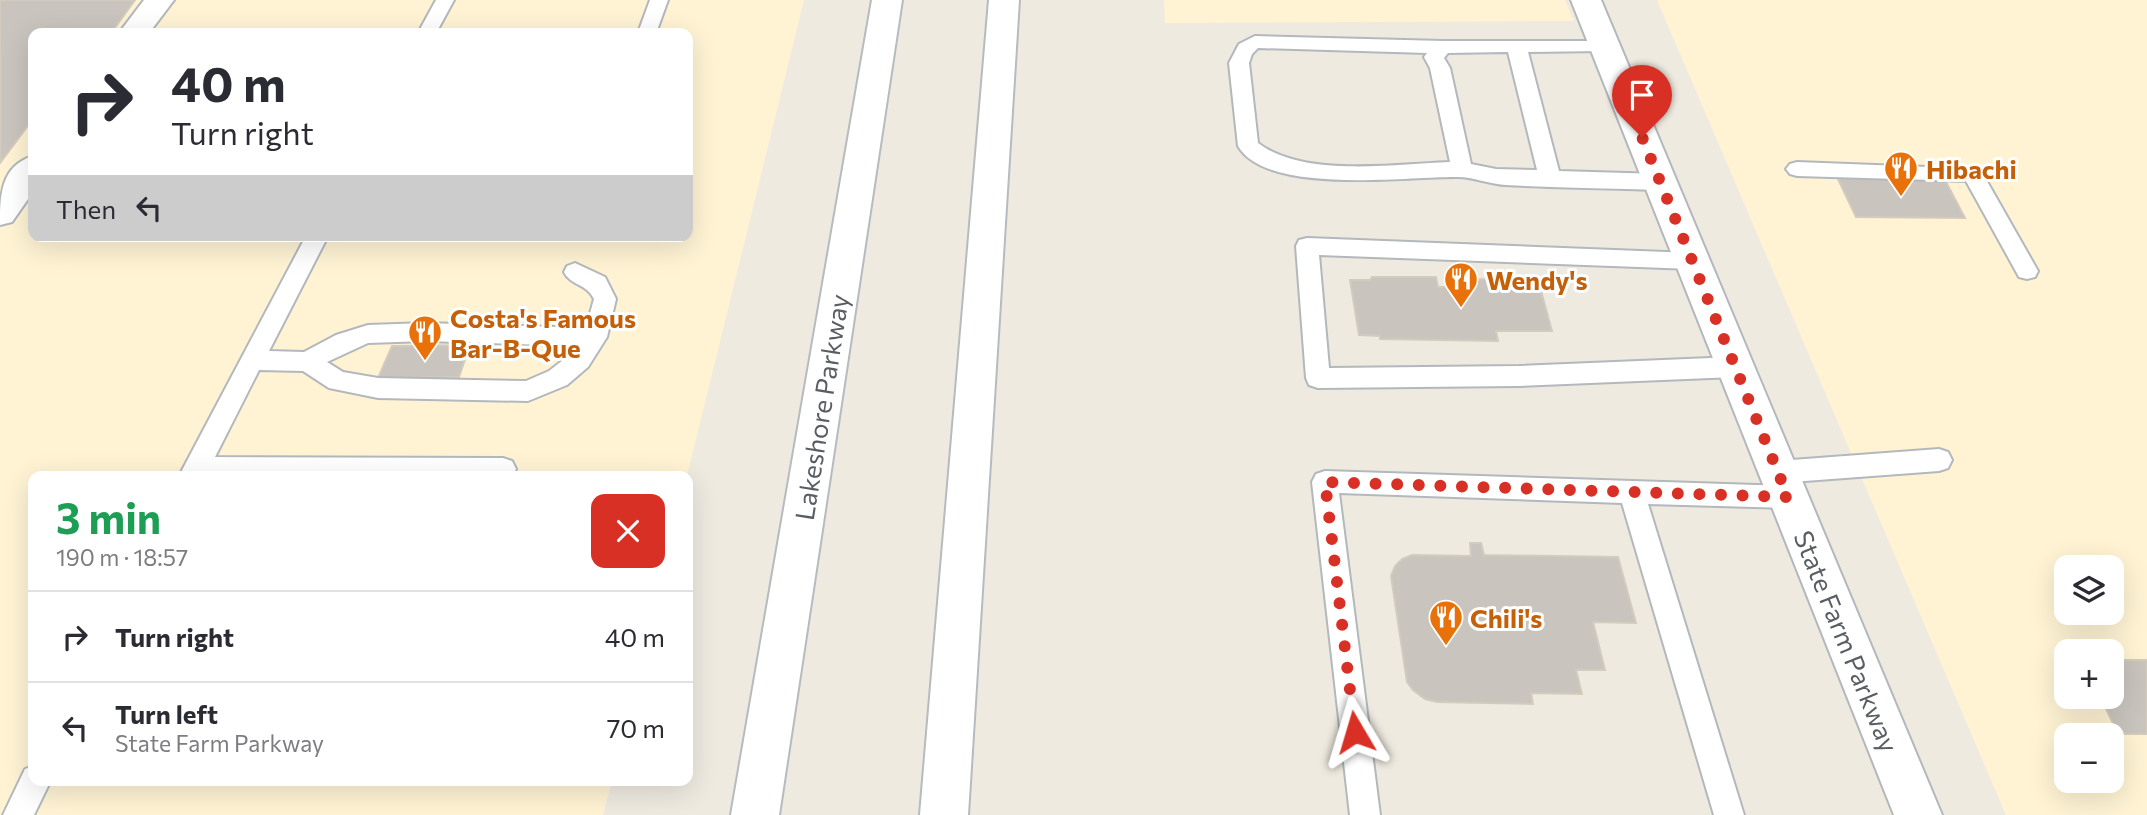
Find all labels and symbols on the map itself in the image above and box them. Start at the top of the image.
pin [1612,65,1672,137]
restaurant icon: Hibachi [1882,149,1920,198]
place label: Hibachi [1926,153,2017,184]
restaurant icon: Wendy's [1442,260,1480,309]
place label: Wendy's [1486,264,1588,295]
street label: Lakeshore Parkway [788,292,854,522]
place label: Costa's Famous Bar-B-Que [450,302,636,363]
restaurant icon: Costa's Famous Bar-B-Que [406,313,444,362]
street label: State Farm Parkway [1788,526,1906,756]
restaurant icon: Chili's [1427,598,1465,647]
place label: Chili's [1470,602,1542,633]
position arrow [1318,695,1392,769]

